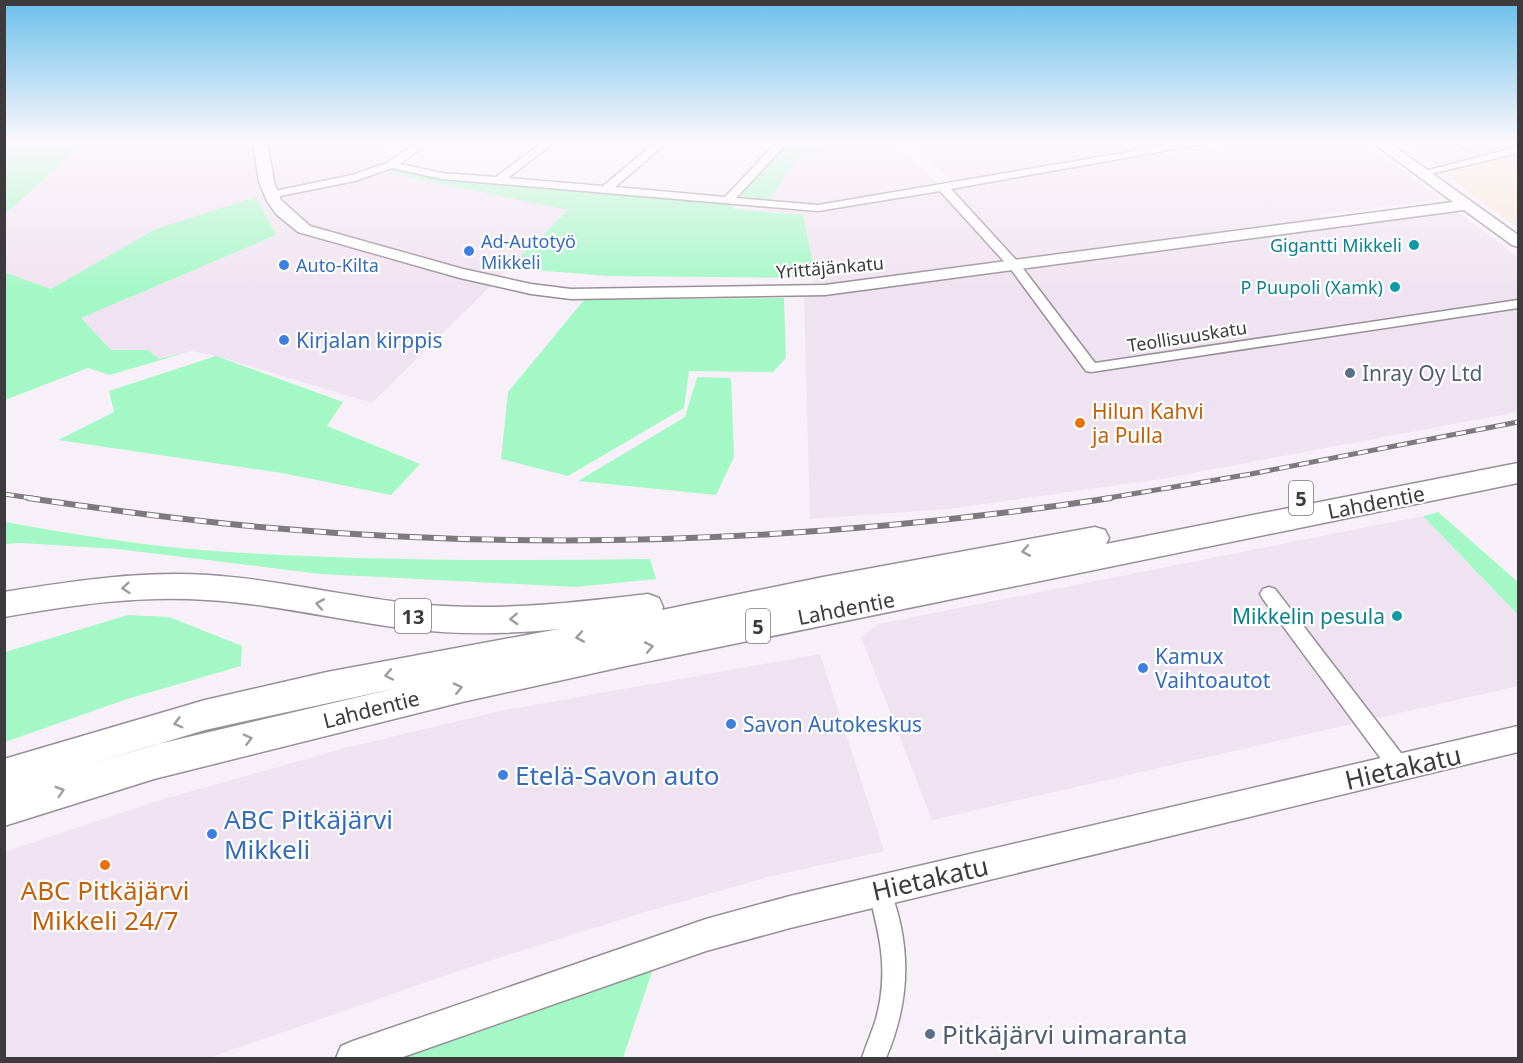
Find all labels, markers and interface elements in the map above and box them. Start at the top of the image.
place label: Ad-Autotyö Mikkeli [481,229,576,274]
place label: Gigantti Mikkeli [1270,233,1402,257]
marker: Gigantti Mikkeli [1407,238,1421,252]
marker: Ad-Autotyö Mikkeli [462,244,476,258]
street label: Yrittäjänkatu [775,250,885,284]
place label: Auto-Kilta [296,253,379,277]
marker: Auto-Kilta [277,258,291,272]
place label: P Puupoli (Xamk) [1240,275,1383,299]
marker: P Puupoli (Xamk) [1388,280,1402,294]
street label: Teollisuuskatu [1126,315,1248,357]
place label: Kirjalan kirppis [296,326,443,354]
marker: Kirjalan kirppis [277,333,291,347]
place label: Inray Oy Ltd [1362,359,1482,387]
marker: Inray Oy Ltd [1343,366,1357,380]
place label: Hilun Kahvi ja Pulla [1090,397,1204,449]
marker: Hilun Kahvi ja Pulla [1073,416,1087,430]
street label: Lahdentie [1325,479,1427,525]
road number: 5 [1289,481,1313,515]
one-way arrow [1022,544,1032,557]
one-way arrow [122,581,131,594]
street label: Lahdentie [795,585,897,631]
one-way arrow [315,598,325,611]
road number: 13 [395,599,431,633]
place label: Mikkelin pesula [1232,602,1385,630]
road number: 5 [746,609,770,643]
marker: Mikkelin pesula [1390,609,1404,623]
one-way arrow [509,613,518,626]
one-way arrow [576,630,586,643]
one-way arrow [644,642,654,655]
place label: Kamux Vaihtoautot [1155,642,1271,694]
marker: Kamux Vaihtoautot [1136,661,1150,675]
one-way arrow [384,668,394,681]
one-way arrow [453,683,463,696]
street label: Lahdentie [320,684,422,734]
place label: Savon Autokeskus [743,710,922,738]
one-way arrow [174,715,184,728]
marker: Savon Autokeskus [724,717,738,731]
one-way arrow [243,734,253,747]
street label: Hietakatu [1341,736,1465,798]
place label: Etelä-Savon auto [515,757,720,793]
marker: Etelä-Savon auto [496,768,510,782]
one-way arrow [54,786,65,798]
place label: ABC Pitkäjärvi Mikkeli [224,801,393,867]
marker: ABC Pitkäjärvi Mikkeli [205,827,219,841]
street label: Hietakatu [868,847,992,909]
marker: ABC Pitkäjärvi Mikkeli 24/7 [98,858,112,872]
place label: ABC Pitkäjärvi Mikkeli 24/7 [21,872,189,938]
place label: Pitkäjärvi uimaranta [942,1016,1188,1052]
marker: Pitkäjärvi uimaranta [923,1027,937,1041]

